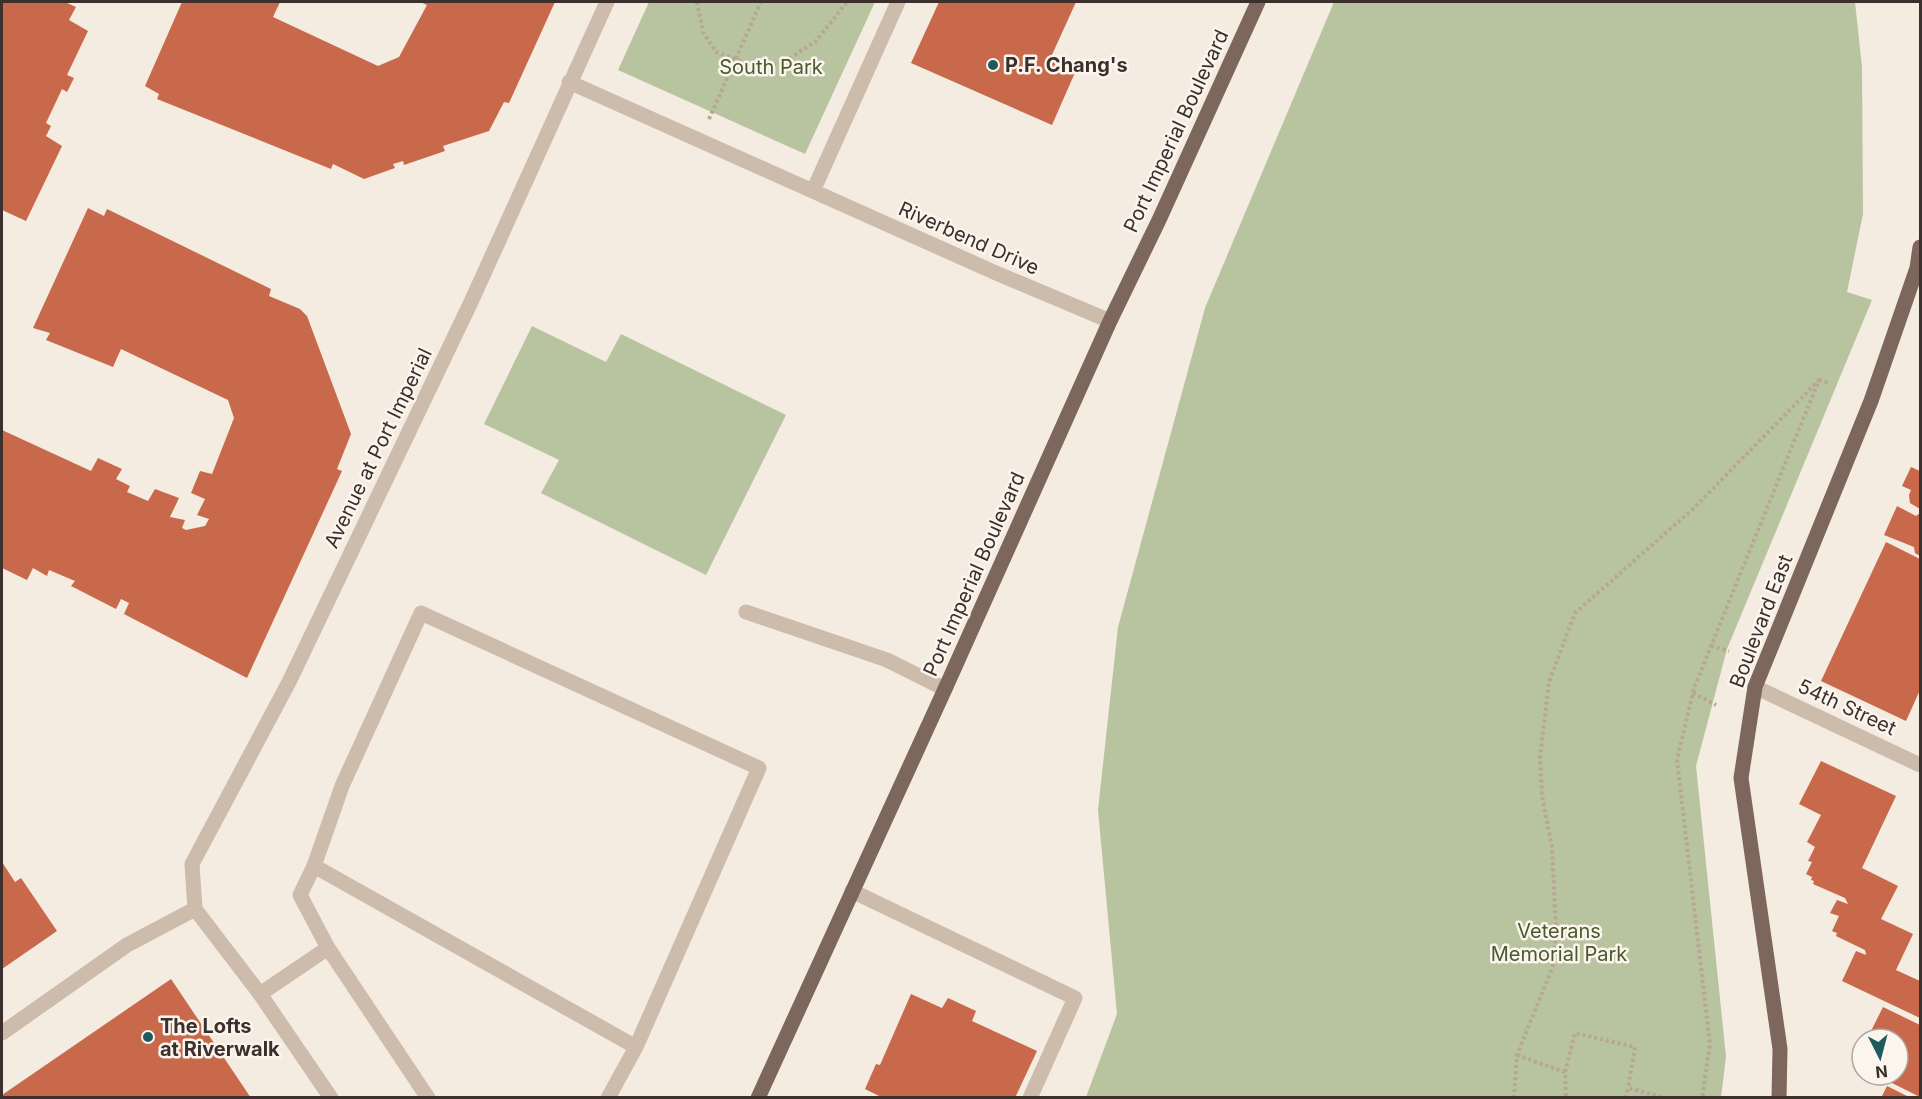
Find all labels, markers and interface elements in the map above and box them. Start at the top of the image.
street label: Port Imperial Boulevard [1118,26,1234,236]
place label: P.F. Chang's [1005,53,1128,77]
park label: South Park [719,55,823,79]
marker: P.F. Chang's [986,58,1000,72]
street label: Riverbend Drive [895,196,1043,280]
street label: Avenue at Port Imperial [319,344,437,552]
street label: Port Imperial Boulevard [918,468,1030,680]
street label: Boulevard East [1725,551,1798,691]
street label: 54th Street [1794,674,1900,740]
park label: Veterans Memorial Park [1491,919,1627,966]
place label: The Lofts at Riverwalk [160,1014,280,1061]
north arrow [1850,1027,1910,1087]
marker: The Lofts at Riverwalk [141,1030,155,1044]
text: N [1874,1061,1889,1083]

